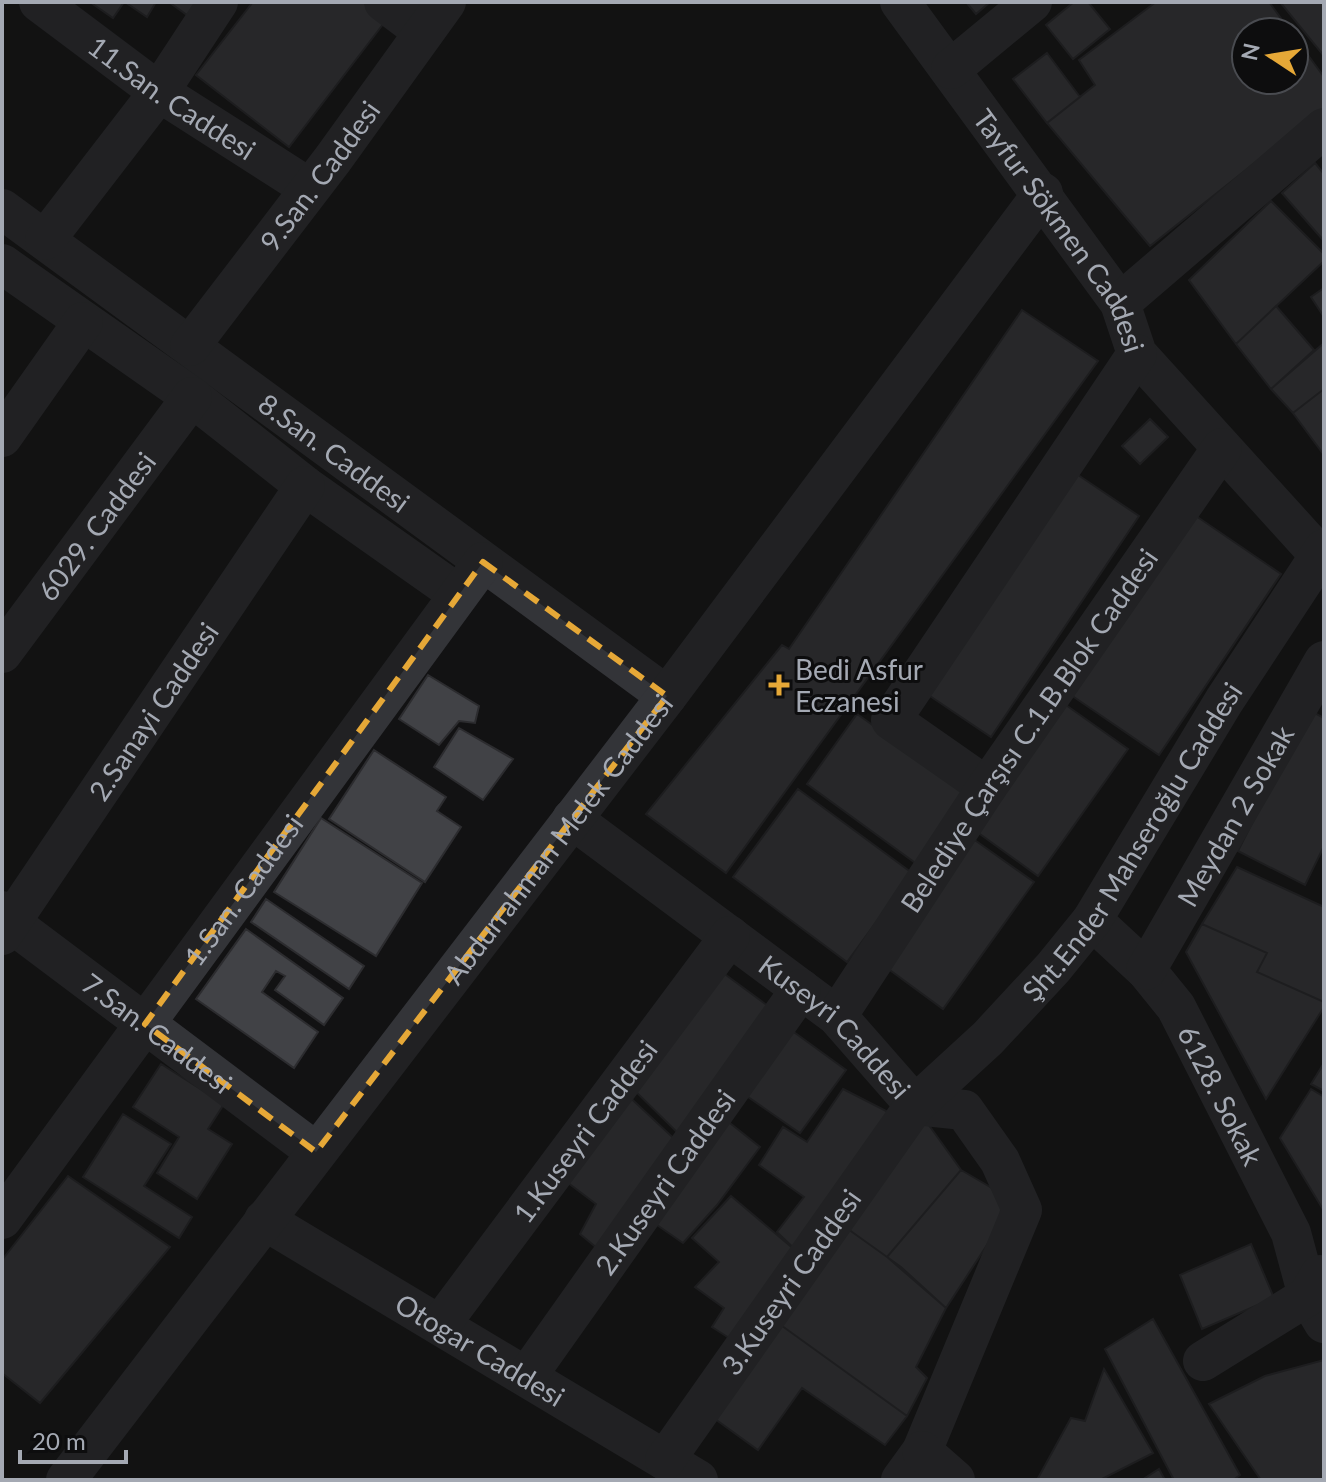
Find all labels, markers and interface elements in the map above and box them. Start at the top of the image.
north arrow [1230,16,1310,96]
street label: 11.San. Caddesi [82,28,262,166]
text: N [1235,41,1265,63]
street label: 9.San. Caddesi [252,94,387,257]
street label: Tayfur Sökmen Caddesi [967,102,1152,357]
street label: 8.San. Caddesi [252,386,417,519]
street label: 6029. Caddesi [30,445,162,607]
street label: Belediye Çarşısı C.1.B.Blok Caddesi [893,542,1164,918]
street label: 2.Sanayi Caddesi [81,616,225,807]
place label: Bedi Asfur Eczanesi [795,652,923,718]
marker: Bedi Asfur Eczanesi [770,676,788,694]
street label: Şht.Ender Mahseroğlu Caddesi [1015,676,1249,1008]
street label: Abdurrahman Melek Caddesi [436,687,679,990]
street label: Meydan 2 Sokak [1169,719,1301,912]
street label: 1.San. Caddesi [176,808,310,972]
street label: Kuseyri Caddesi [753,947,918,1105]
street label: 7.San. Caddesi [76,966,239,1100]
street label: 6128. Sokak [1171,1020,1271,1171]
street label: 1.Kuseyri Caddesi [506,1033,664,1229]
street label: 2.Kuseyri Caddesi [587,1083,742,1281]
street label: 3.Kuseyri Caddesi [714,1182,867,1381]
street label: Otogar Caddesi [389,1286,571,1413]
scale bar [20,1414,126,1464]
text: 20 m [32,1426,86,1455]

